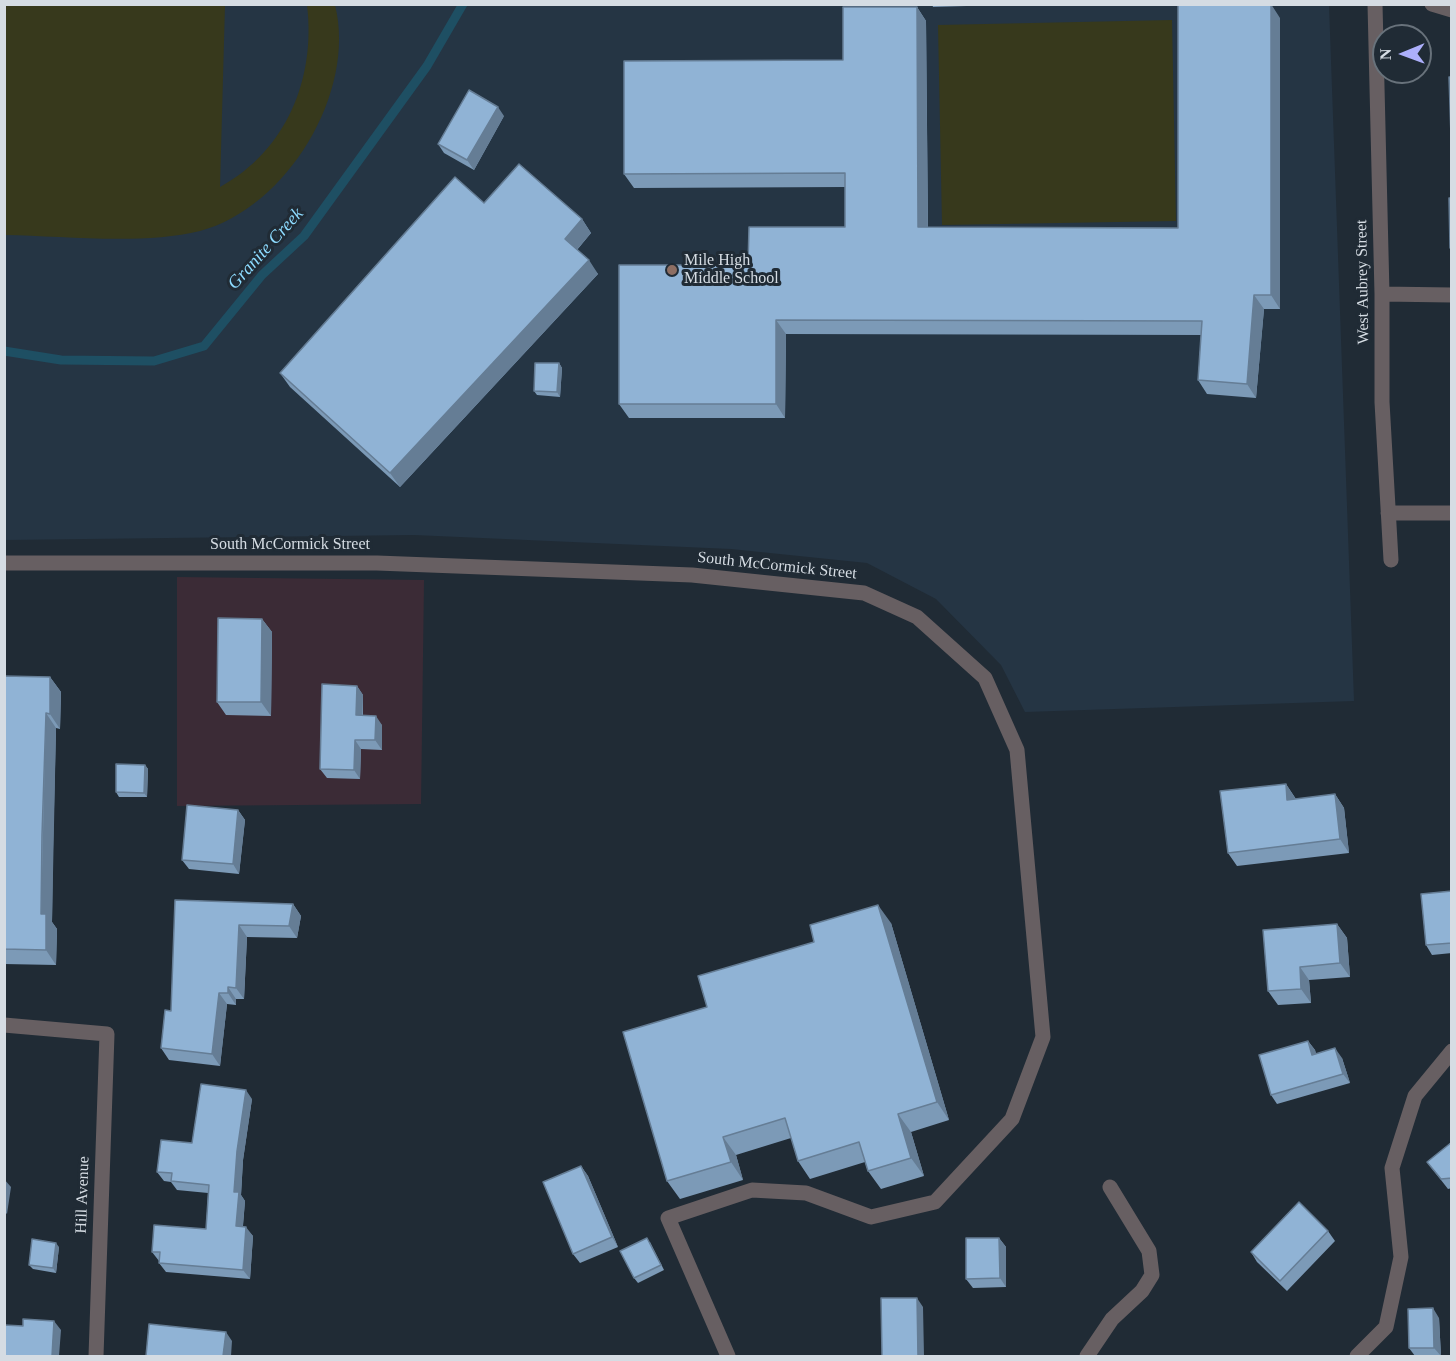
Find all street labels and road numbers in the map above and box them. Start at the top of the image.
street label: West Aubrey Street [1352,219,1374,345]
street label: South McCormick Street [210,535,370,555]
street label: South McCormick Street [696,548,858,584]
street label: Hill Avenue [72,1156,94,1234]

